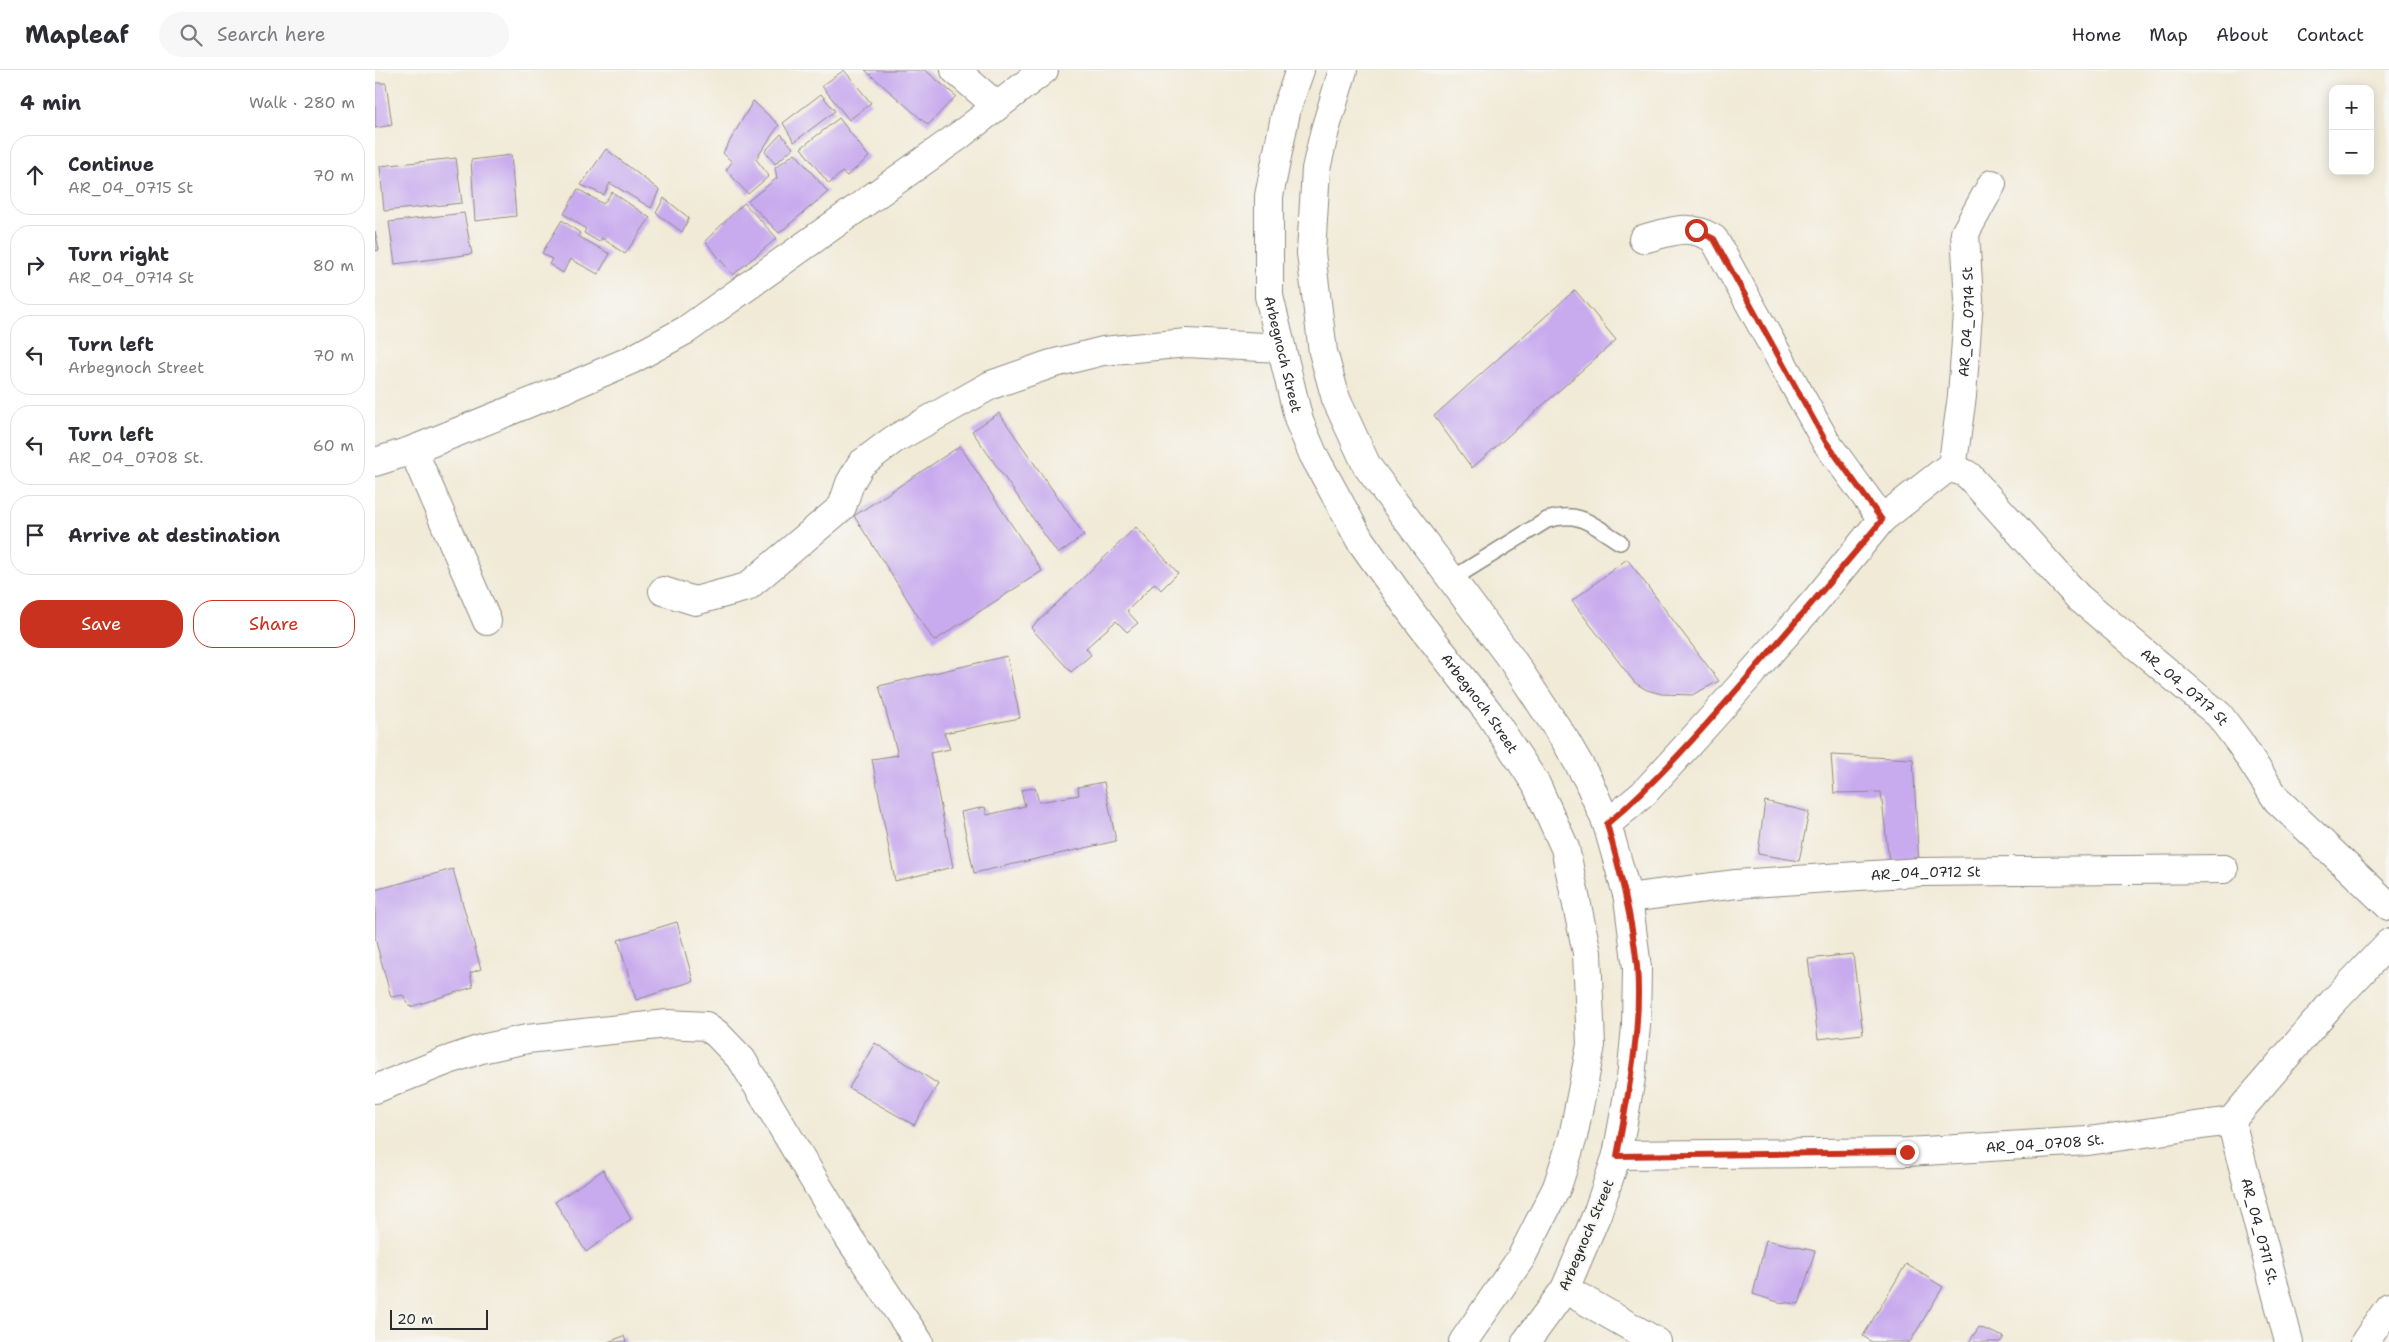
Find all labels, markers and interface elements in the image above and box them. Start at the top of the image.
search box [159,12,509,57]
text: Mapleaf [25,19,129,51]
icon: search [177,21,205,49]
text: Search here [217,22,325,47]
text: Home [2072,23,2121,47]
text: Map [2149,23,2188,47]
text: About [2216,23,2269,47]
text: Contact [2297,23,2364,47]
map controls [2329,85,2374,175]
button: + [2329,85,2374,130]
text: 4 min [20,89,81,117]
text: Walk · 280 m [249,92,355,113]
button: − [2329,130,2374,175]
text: Continue [68,152,154,177]
icon: ahead [21,161,49,189]
text: 70 m [313,165,354,186]
text: AR_04_0715 St [68,177,193,198]
route start [1685,219,1708,242]
text: Turn right [68,242,169,267]
icon: right [21,251,49,279]
text: 80 m [313,255,354,276]
street label: AR_04_0714 St [1954,266,1978,378]
text: AR_04_0714 St [68,267,194,288]
street label: Arbegnoch Street [1260,294,1306,414]
text: Turn left [68,332,154,357]
icon: left [21,341,49,369]
text: 70 m [313,345,354,366]
text: Arbegnoch Street [68,357,204,378]
text: Turn left [68,422,154,447]
icon: left [21,431,49,459]
text: 60 m [313,435,354,456]
text: AR_04_0708 St. [68,447,203,468]
icon: arrive [21,521,49,549]
text: Arrive at destination [68,523,280,548]
button: Save [20,600,183,648]
button: Share [193,600,355,648]
street label: AR_04_0717 St [2137,644,2233,729]
street label: Arbegnoch Street [1437,650,1522,757]
street label: AR_04_0712 St [1870,862,1981,884]
street label: AR_04_0708 St. [1985,1130,2105,1156]
route end [1896,1141,1919,1164]
street label: AR_04_0711 St. [2237,1176,2283,1287]
street label: Arbegnoch Street [1554,1177,1618,1293]
scale bar [390,1307,487,1330]
text: 20 m [397,1310,433,1328]

